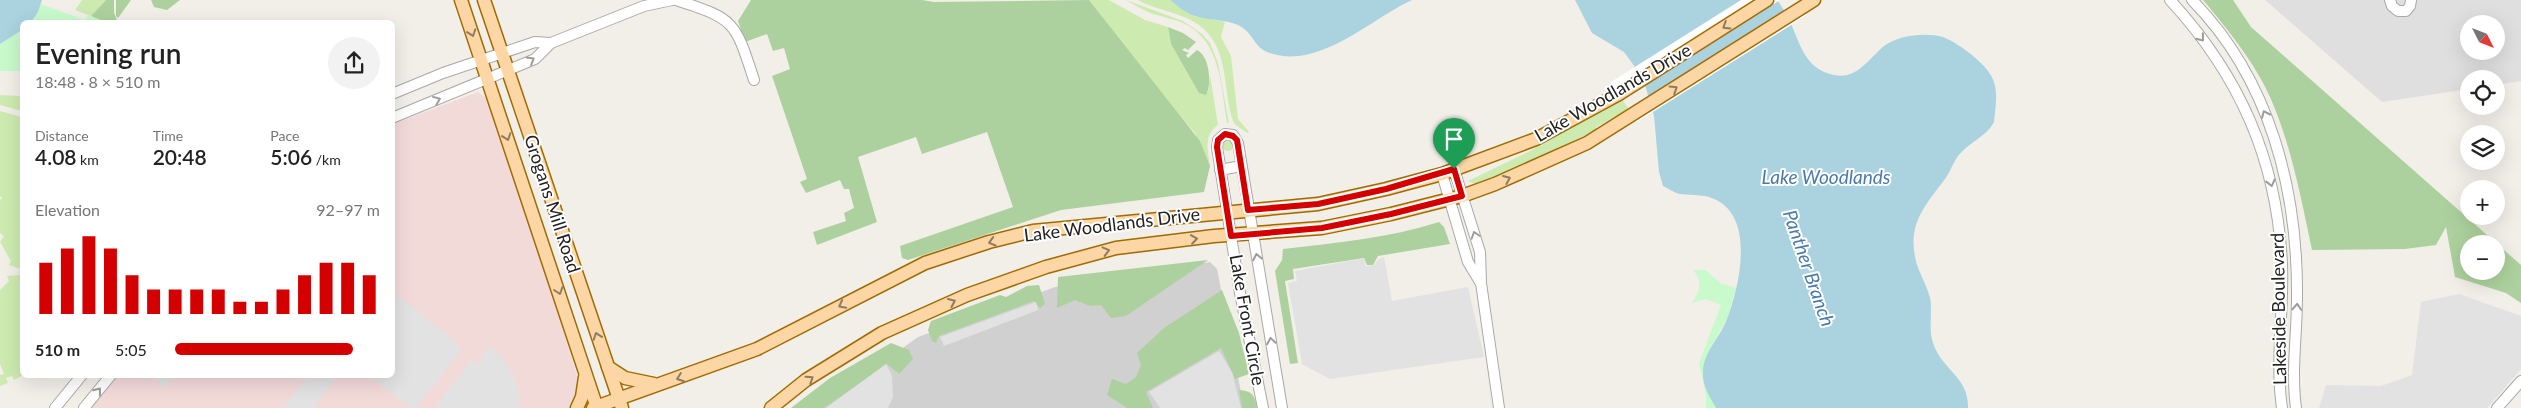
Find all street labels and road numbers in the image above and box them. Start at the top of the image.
street label: Lake Woodlands Drive [1530,38,1695,146]
street label: Grogans Mill Road [520,132,586,276]
street label: Lake Woodlands Drive [1022,202,1201,246]
street label: Lakeside Boulevard [2266,233,2290,385]
street label: Lake Front Circle [1226,253,1270,387]

